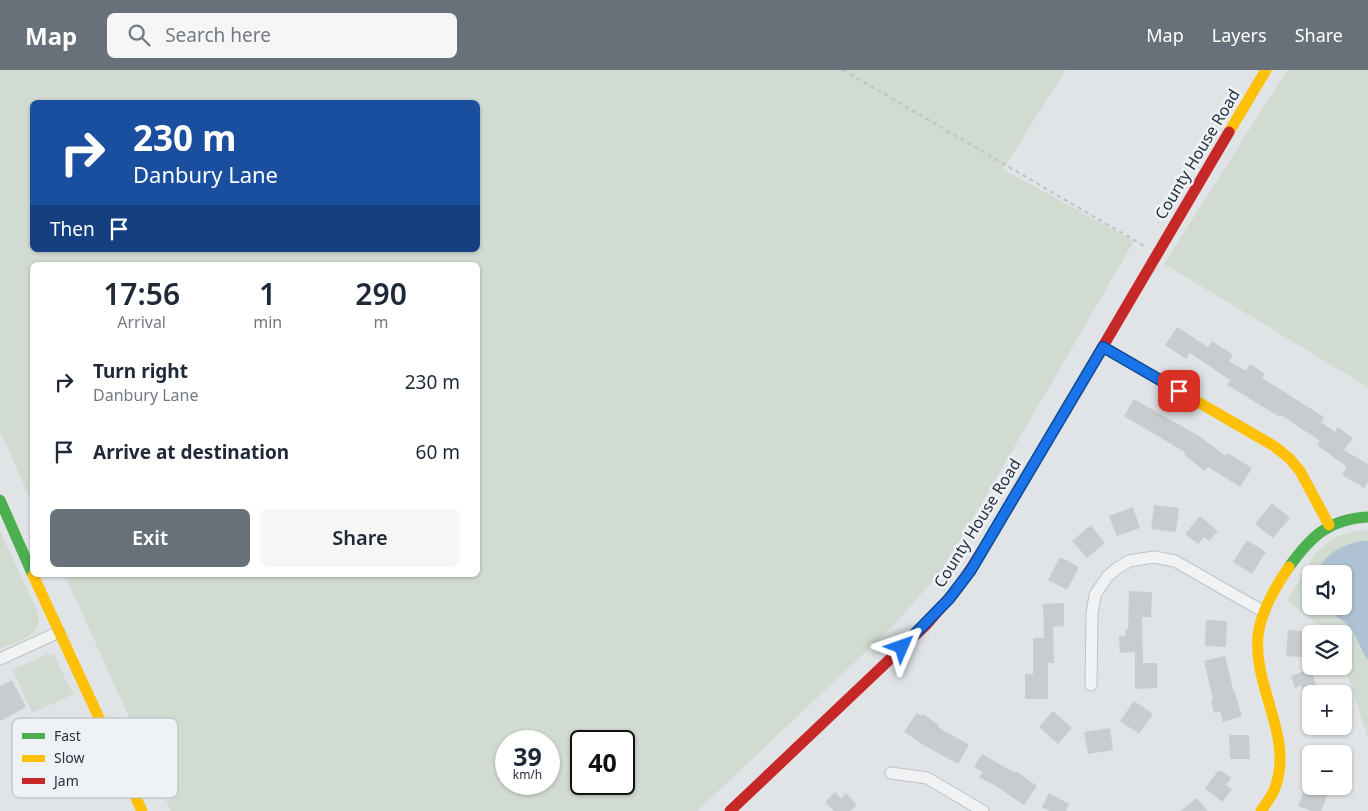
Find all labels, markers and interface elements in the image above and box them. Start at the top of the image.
search box [107,13,457,58]
text: Map [25,19,77,52]
icon: search [125,21,153,49]
text: Search here [165,22,271,48]
text: Map [1146,23,1184,47]
text: Layers [1212,23,1267,47]
text: Share [1295,23,1343,47]
street label: County House Road [1149,85,1245,223]
text: 230 m [133,114,236,161]
icon: right [50,120,115,185]
text: Danbury Lane [133,159,278,189]
icon: arrive [105,215,133,243]
text: Then [50,216,95,242]
text: 17:56 [103,273,180,314]
text: 1 [259,273,276,314]
text: 290 [355,273,407,314]
text: Arrival [117,311,166,333]
text: min [253,311,282,333]
text: m [374,311,389,333]
text: Turn right [93,358,188,384]
icon: right [50,368,78,396]
text: 230 m [405,369,460,395]
pin [1158,370,1200,412]
icon: arrive [1165,377,1193,405]
text: Danbury Lane [93,384,198,406]
icon: arrive [50,438,78,466]
text: Arrive at destination [93,439,289,465]
text: 60 m [416,439,460,465]
street label: County House Road [928,454,1026,592]
button: Exit [50,509,250,567]
button: Share [260,509,460,567]
map controls [1302,565,1352,795]
button: sound [1302,565,1352,615]
position arrow [875,620,927,672]
button: layers [1302,625,1352,675]
button: + [1302,685,1352,735]
legend [12,718,178,798]
text: Fast [54,726,81,745]
speed limit sign: 40 [570,730,635,795]
text: 39 [513,739,542,773]
button: − [1302,745,1352,795]
text: Slow [54,748,85,767]
text: km/h [513,766,542,783]
text: Jam [52,771,79,790]

